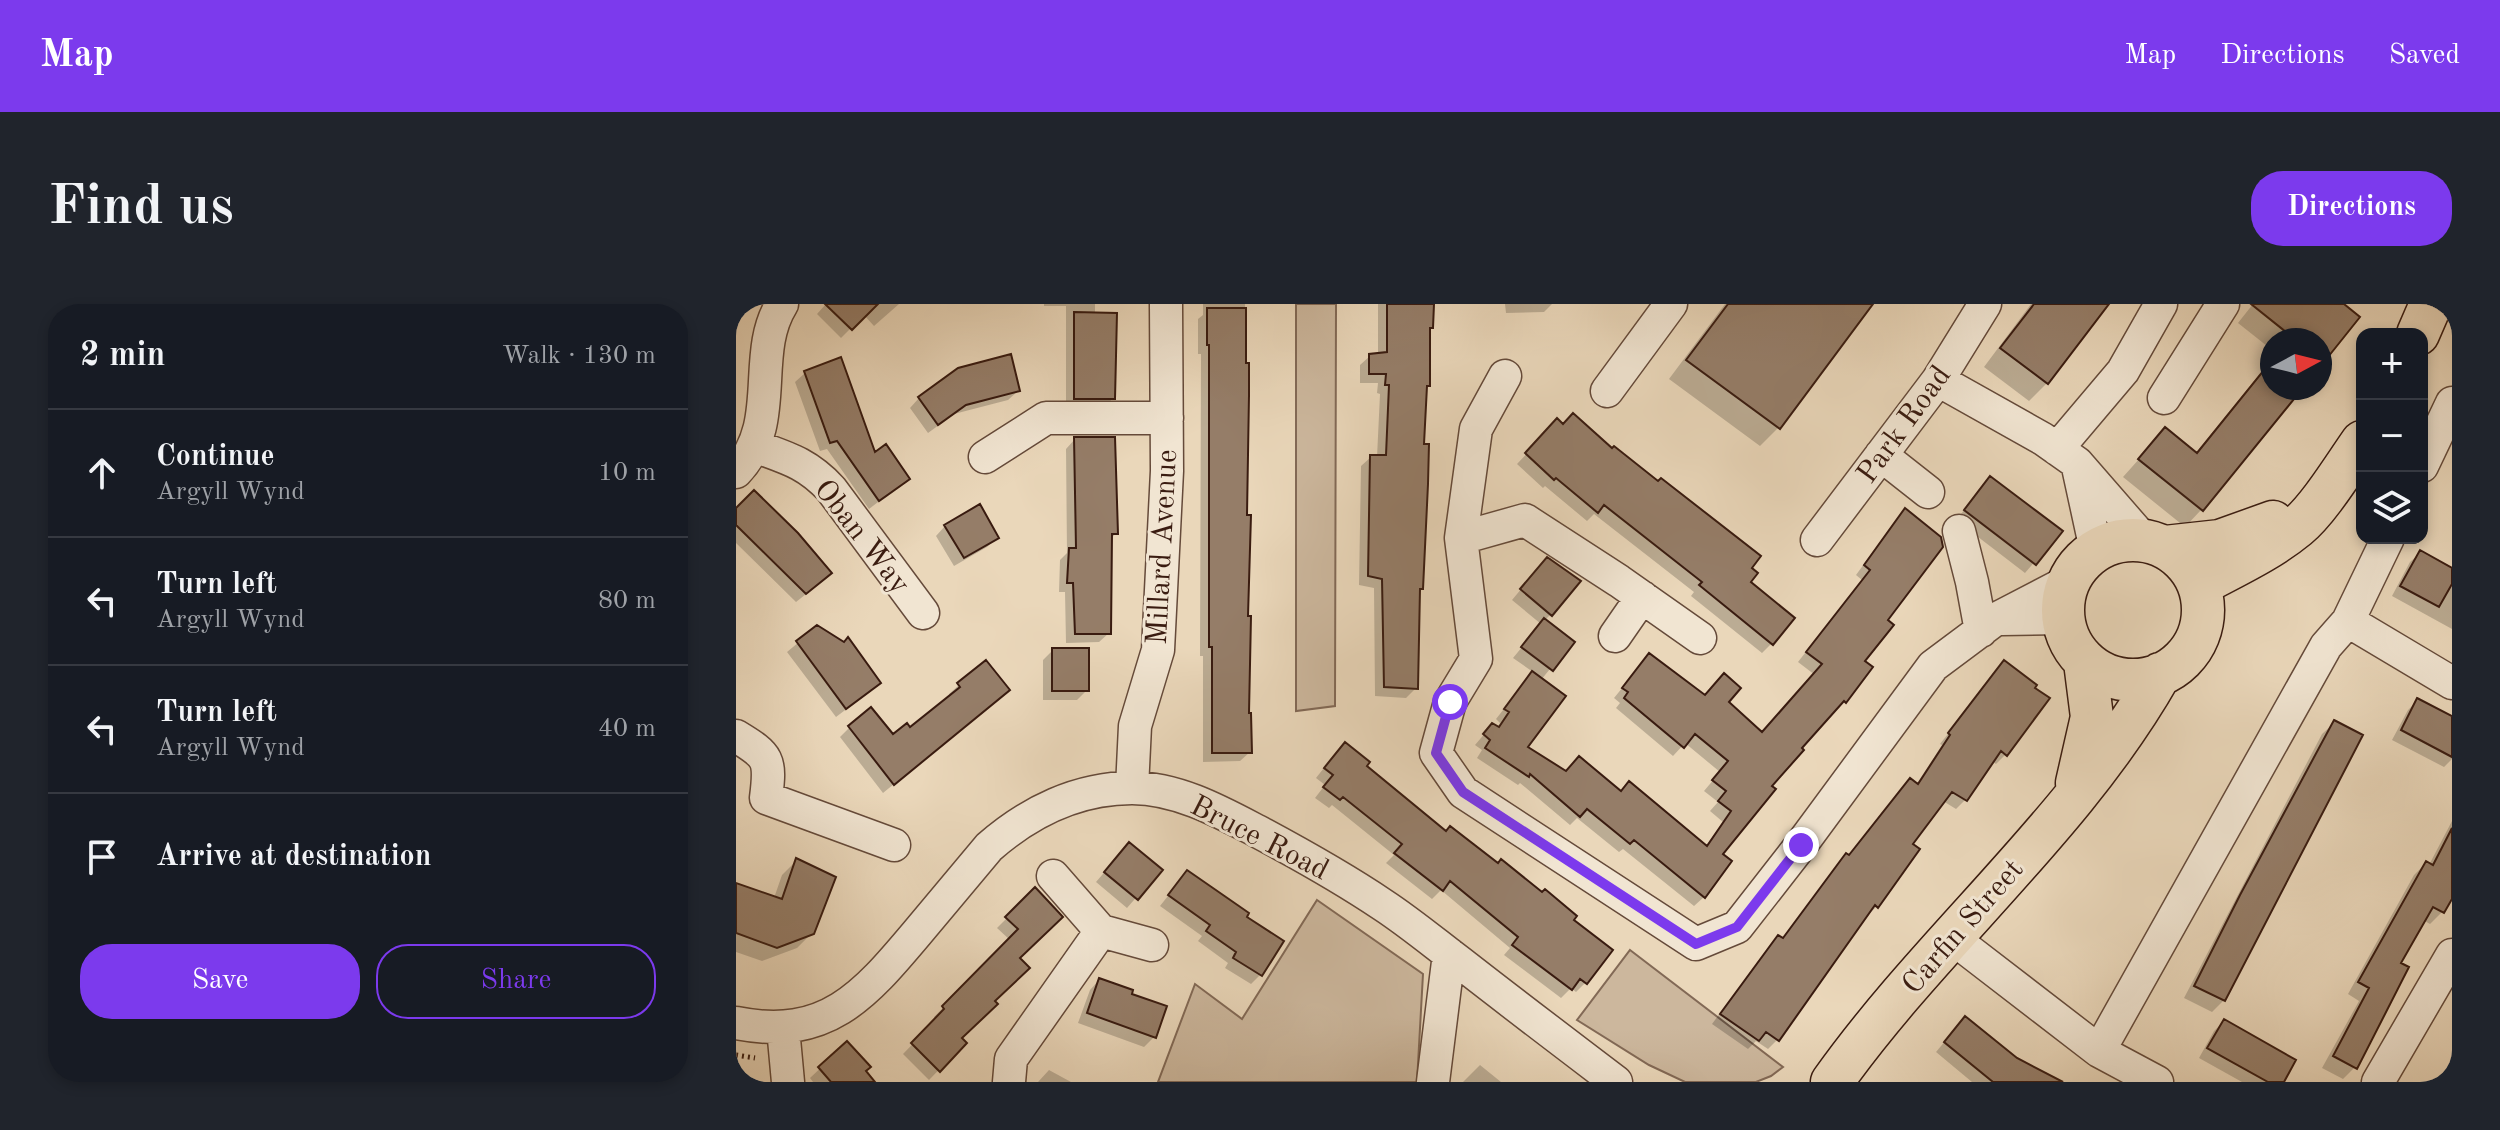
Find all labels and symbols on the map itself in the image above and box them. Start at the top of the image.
north arrow [2260,328,2332,400]
street label: Park Road [1852,361,1957,489]
street label: Millard Avenue [1143,449,1183,646]
street label: Oban Way [808,475,915,600]
route start [1432,684,1468,720]
street label: Bruce Road [1185,791,1333,886]
route end [1783,827,1819,863]
street label: Carfin Street [1897,854,2030,1000]

